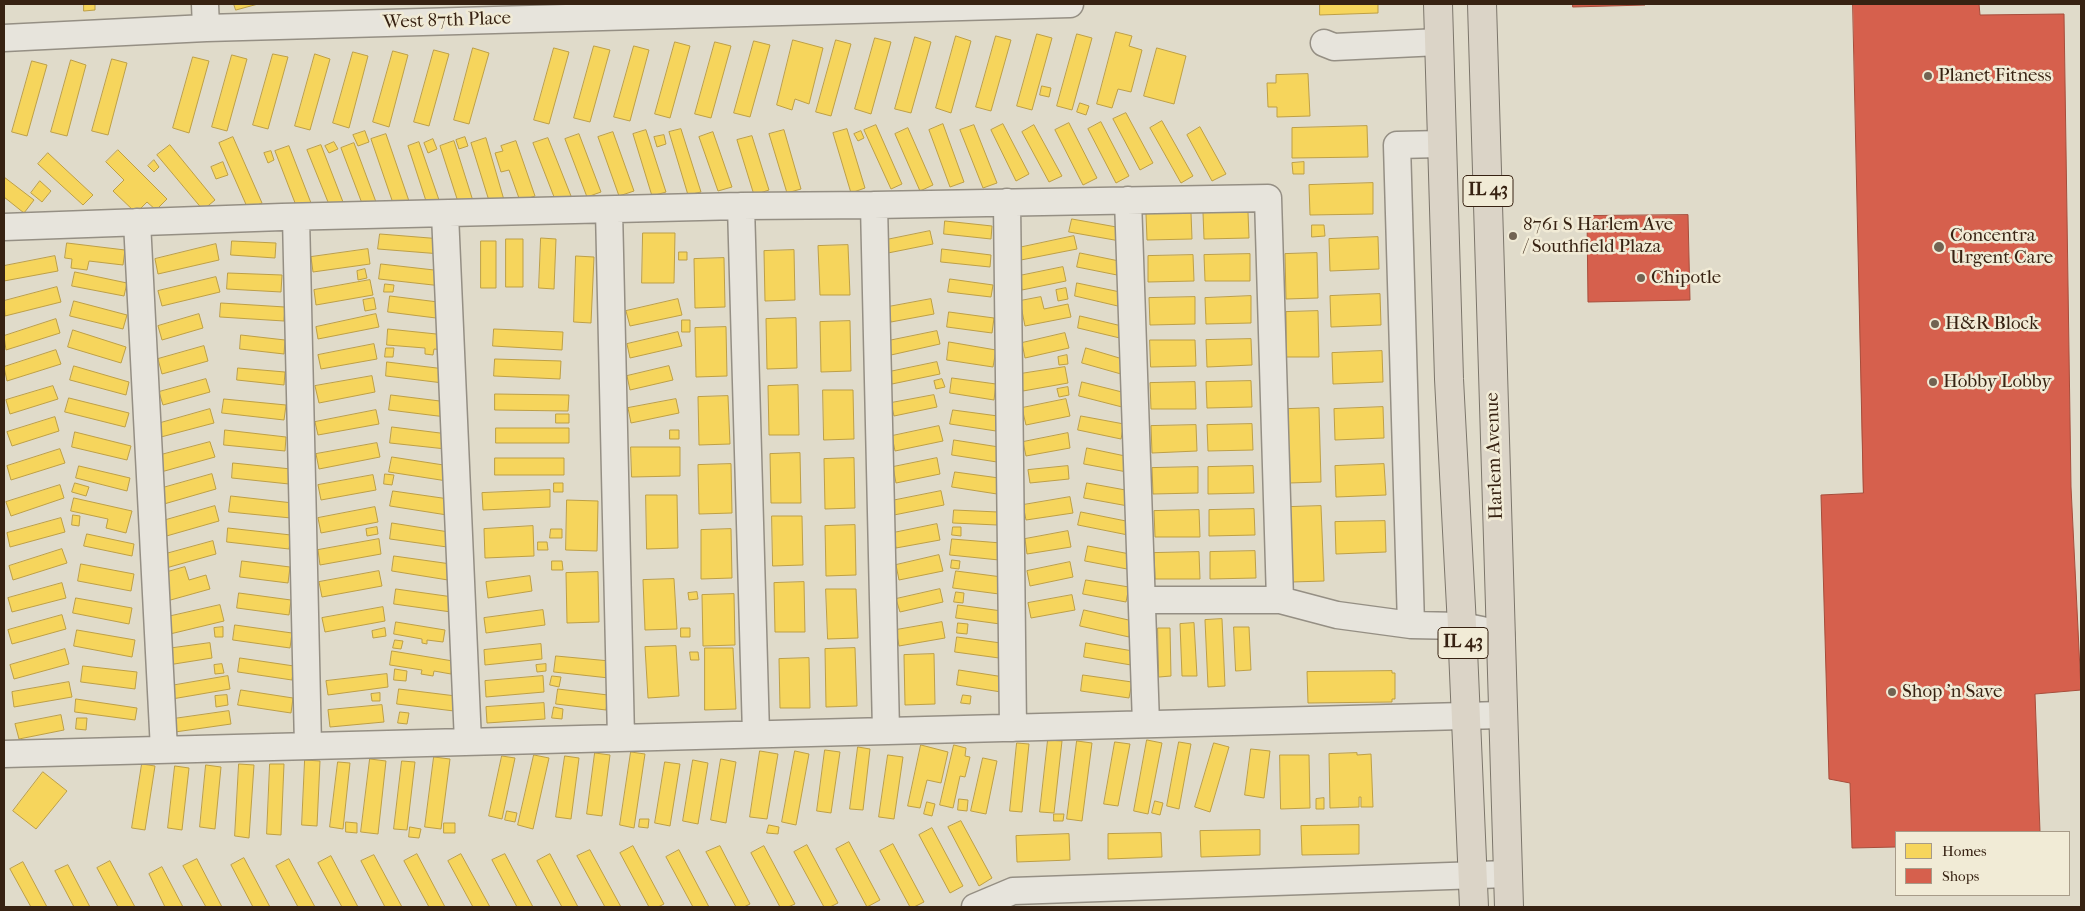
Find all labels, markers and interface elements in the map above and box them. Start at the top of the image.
street label: West 87th Place [383,7,511,35]
place label: Planet Fitness [1938,65,2052,87]
marker: Planet Fitness [1922,70,1934,82]
road number: IL 43 [1463,176,1513,207]
place label: 8761 S Harlem Ave / Southfield Plaza [1523,214,1673,258]
place label: Concentra Urgent Care [1950,225,2053,269]
marker: 8761 S Harlem Ave / Southfield Plaza [1507,230,1519,242]
marker: Concentra Urgent Care [1932,240,1946,254]
place label: Chipotle [1651,267,1721,289]
marker: Chipotle [1635,272,1647,284]
place label: H&R Block [1945,313,2039,335]
marker: H&R Block [1929,318,1941,330]
place label: Hobby Lobby [1943,371,2051,393]
marker: Hobby Lobby [1927,376,1939,388]
street label: Harlem Avenue [1481,392,1509,520]
road number: IL 43 [1438,628,1488,658]
place label: Shop 'n Save [1902,681,2002,703]
marker: Shop 'n Save [1886,686,1898,698]
legend [1895,831,2070,896]
text: Homes [1942,842,1987,860]
text: Shops [1942,867,1979,885]

